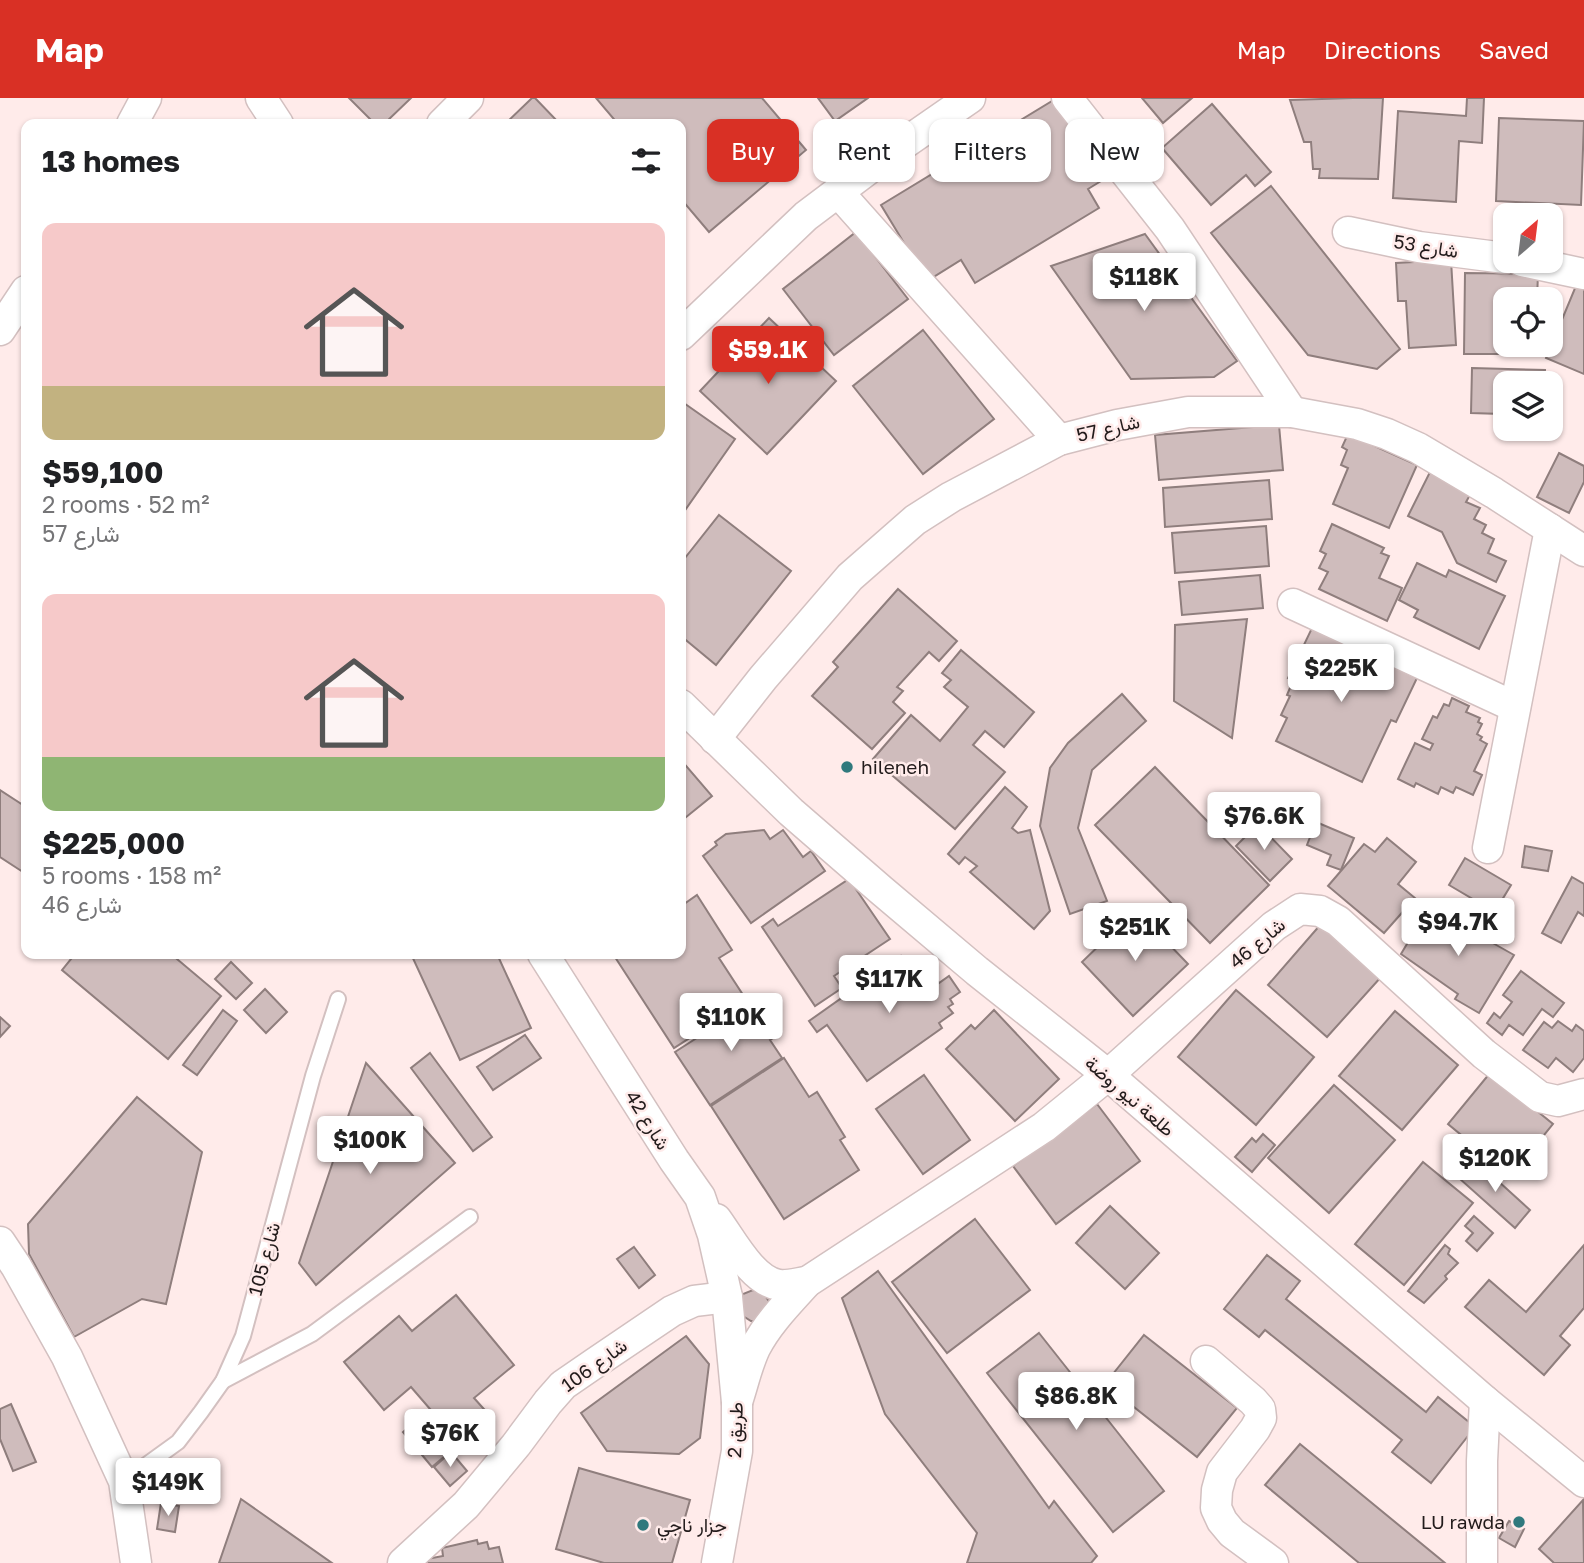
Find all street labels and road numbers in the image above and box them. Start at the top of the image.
street label: شارع 53 [1392,229,1460,264]
street label: شارع 57 [1074,409,1142,448]
street label: شارع 46 [1224,913,1291,974]
street label: طلعة نيو روضة [1080,1051,1180,1141]
street label: شارع 42 [620,1086,676,1155]
street label: شارع 105 [243,1220,286,1299]
street label: شارع 106 [556,1333,632,1398]
street label: طريق 2 [722,1402,748,1458]

